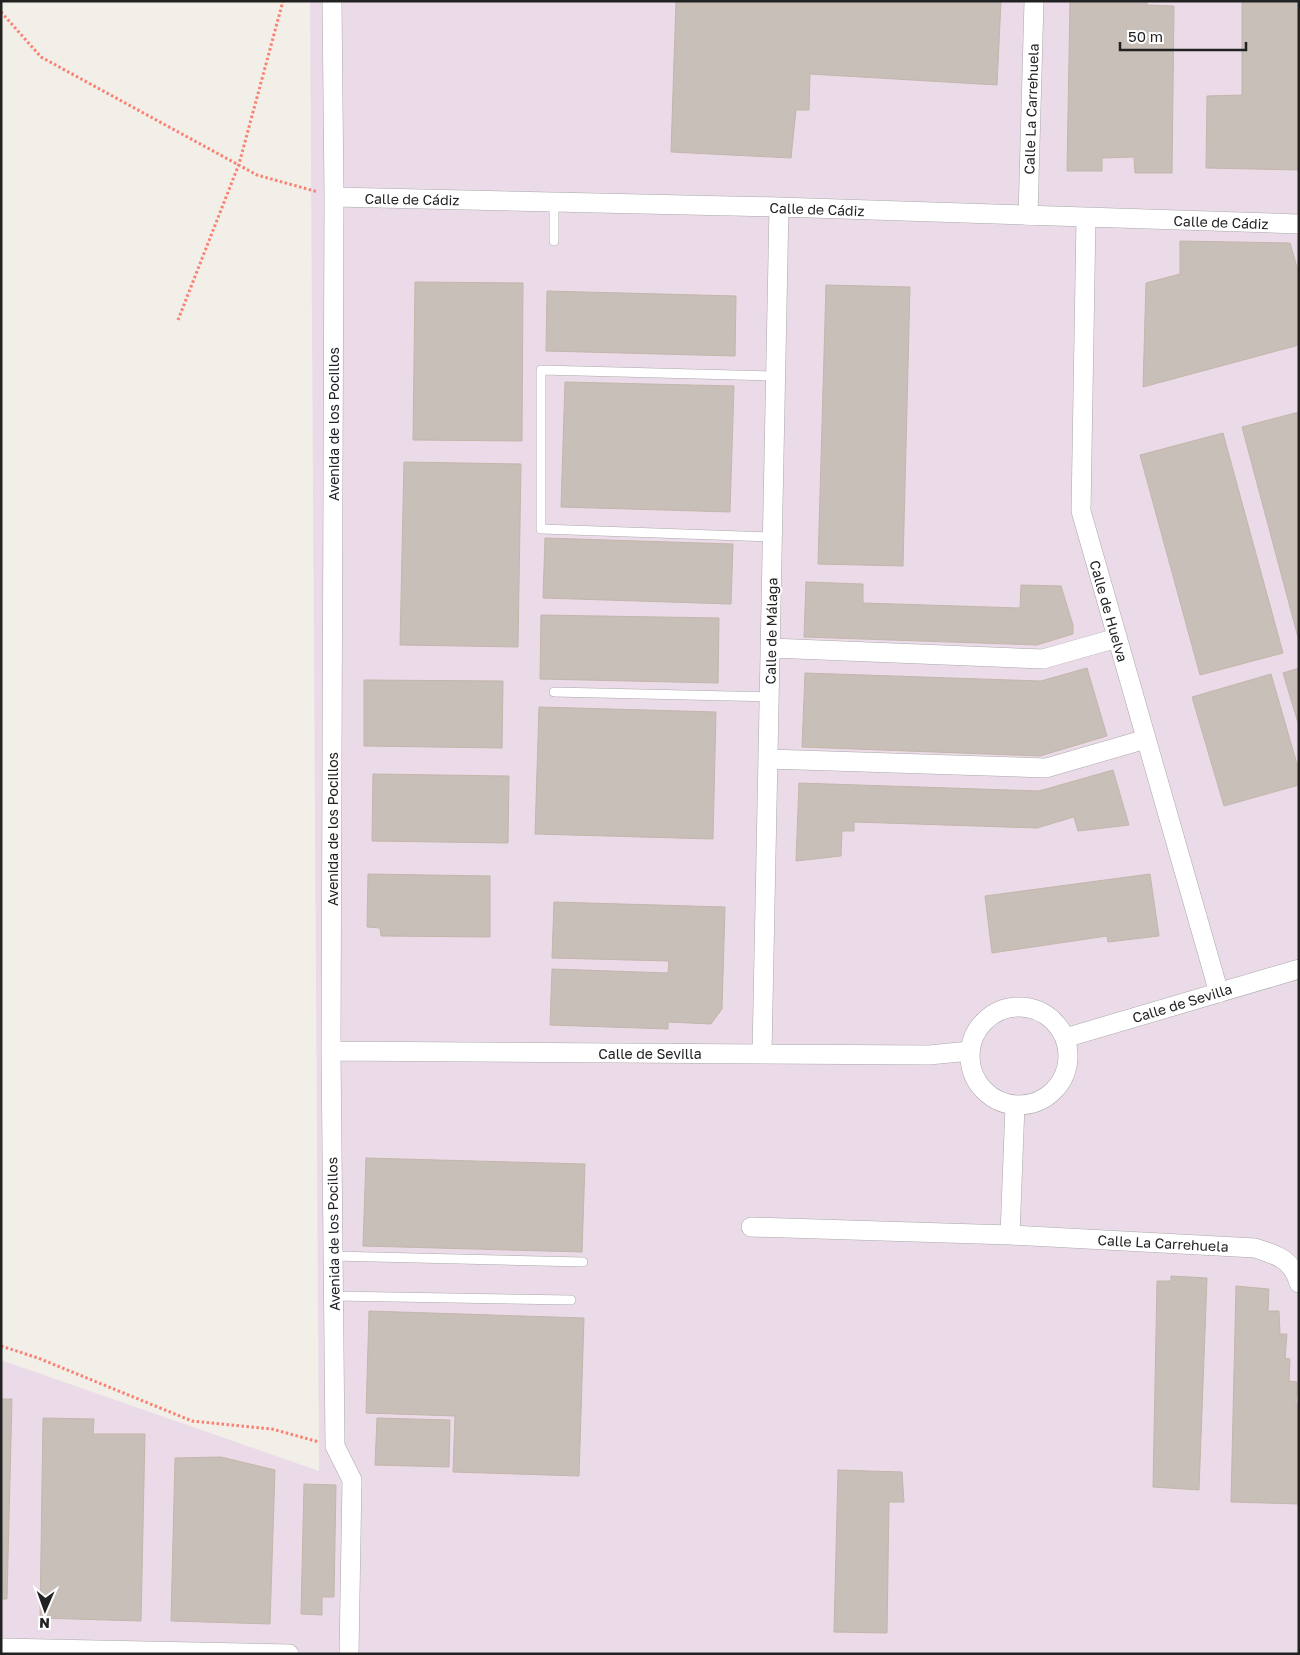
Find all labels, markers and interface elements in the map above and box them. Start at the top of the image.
scale bar [1120,20,1246,52]
text: 50 m [1128,27,1163,45]
street label: Calle La Carrehuela [1020,43,1042,175]
street label: Calle de Cádiz [364,190,460,208]
street label: Calle de Cádiz [769,199,865,219]
street label: Calle de Cádiz [1173,212,1269,232]
street label: Avenida de los Pocillos [325,347,342,501]
street label: Calle de Huelva [1086,558,1132,664]
street label: Calle de Málaga [762,577,780,685]
street label: Avenida de los Pocillos [324,752,341,906]
street label: Calle de Sevilla [1130,980,1234,1026]
street label: Calle de Sevilla [598,1045,702,1062]
street label: Avenida de los Pocillos [323,1157,343,1311]
street label: Calle La Carrehuela [1097,1231,1229,1255]
north arrow [20,1585,70,1635]
text: N [39,1615,50,1632]

